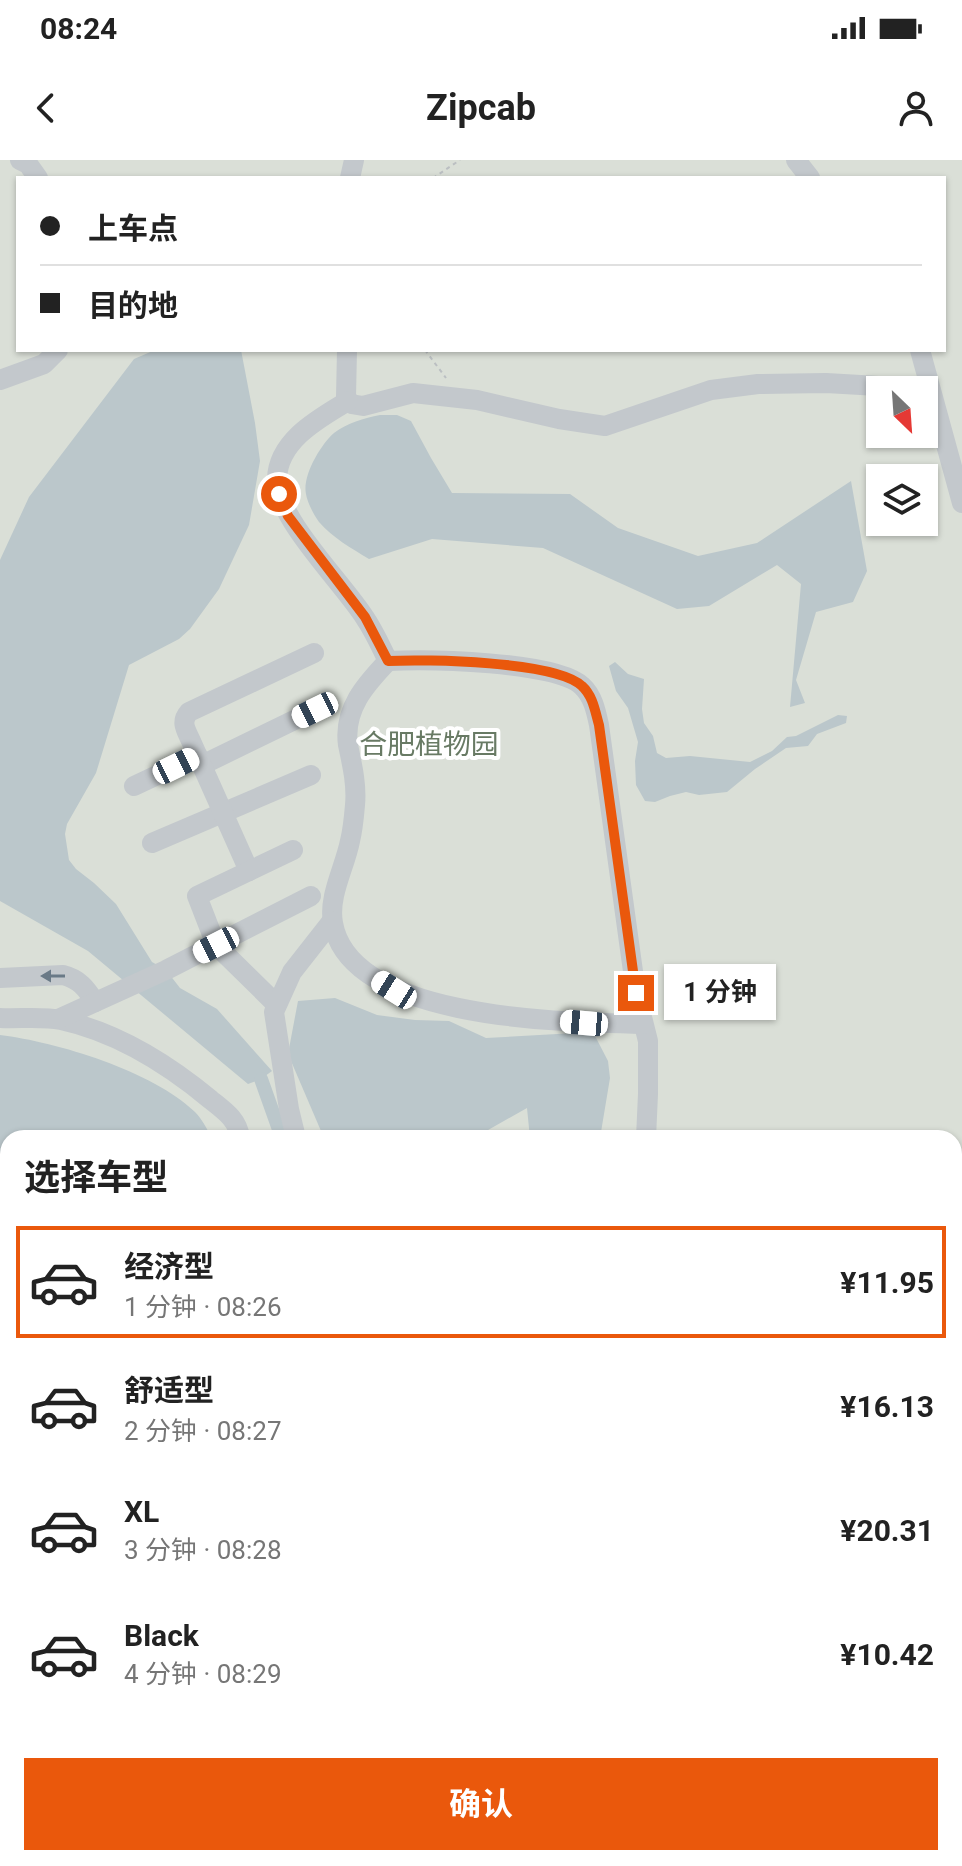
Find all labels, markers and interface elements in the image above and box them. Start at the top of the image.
text: 08:24 [40,11,117,46]
icon: back [24,86,68,130]
icon: person [894,86,938,130]
text: Zipcab [426,87,536,129]
text: 上车点 [88,211,178,246]
text: 目的地 [88,288,178,323]
north arrow [866,376,938,448]
map controls [866,376,938,536]
button: layers [866,464,938,536]
route start [261,476,297,512]
car [288,689,342,731]
park label: 合肥植物园 [359,728,499,761]
car [149,745,203,787]
car [189,923,243,967]
callout: 1 分钟 [664,965,776,1021]
car [367,967,421,1013]
one-way arrow [40,970,65,982]
route end [618,975,654,1011]
text: 1 分钟 [683,977,757,1007]
car [559,1009,609,1037]
text: 选择车型 [24,1157,168,1199]
icon: car [28,1246,100,1318]
text: 经济型 [124,1249,214,1284]
text: ¥11.95 [840,1265,934,1300]
text: 1 分钟 · 08:26 [124,1292,282,1322]
icon: car [28,1370,100,1442]
text: 舒适型 [124,1373,214,1408]
text: ¥16.13 [840,1389,934,1424]
text: 2 分钟 · 08:27 [124,1416,282,1446]
icon: car [28,1494,100,1566]
text: XL [124,1494,159,1529]
text: ¥20.31 [840,1513,934,1548]
text: 3 分钟 · 08:28 [124,1535,282,1565]
icon: car [28,1618,100,1690]
text: Black [124,1618,199,1653]
text: ¥10.42 [840,1637,934,1672]
text: 4 分钟 · 08:29 [124,1659,282,1689]
button: 确认 [24,1758,938,1850]

